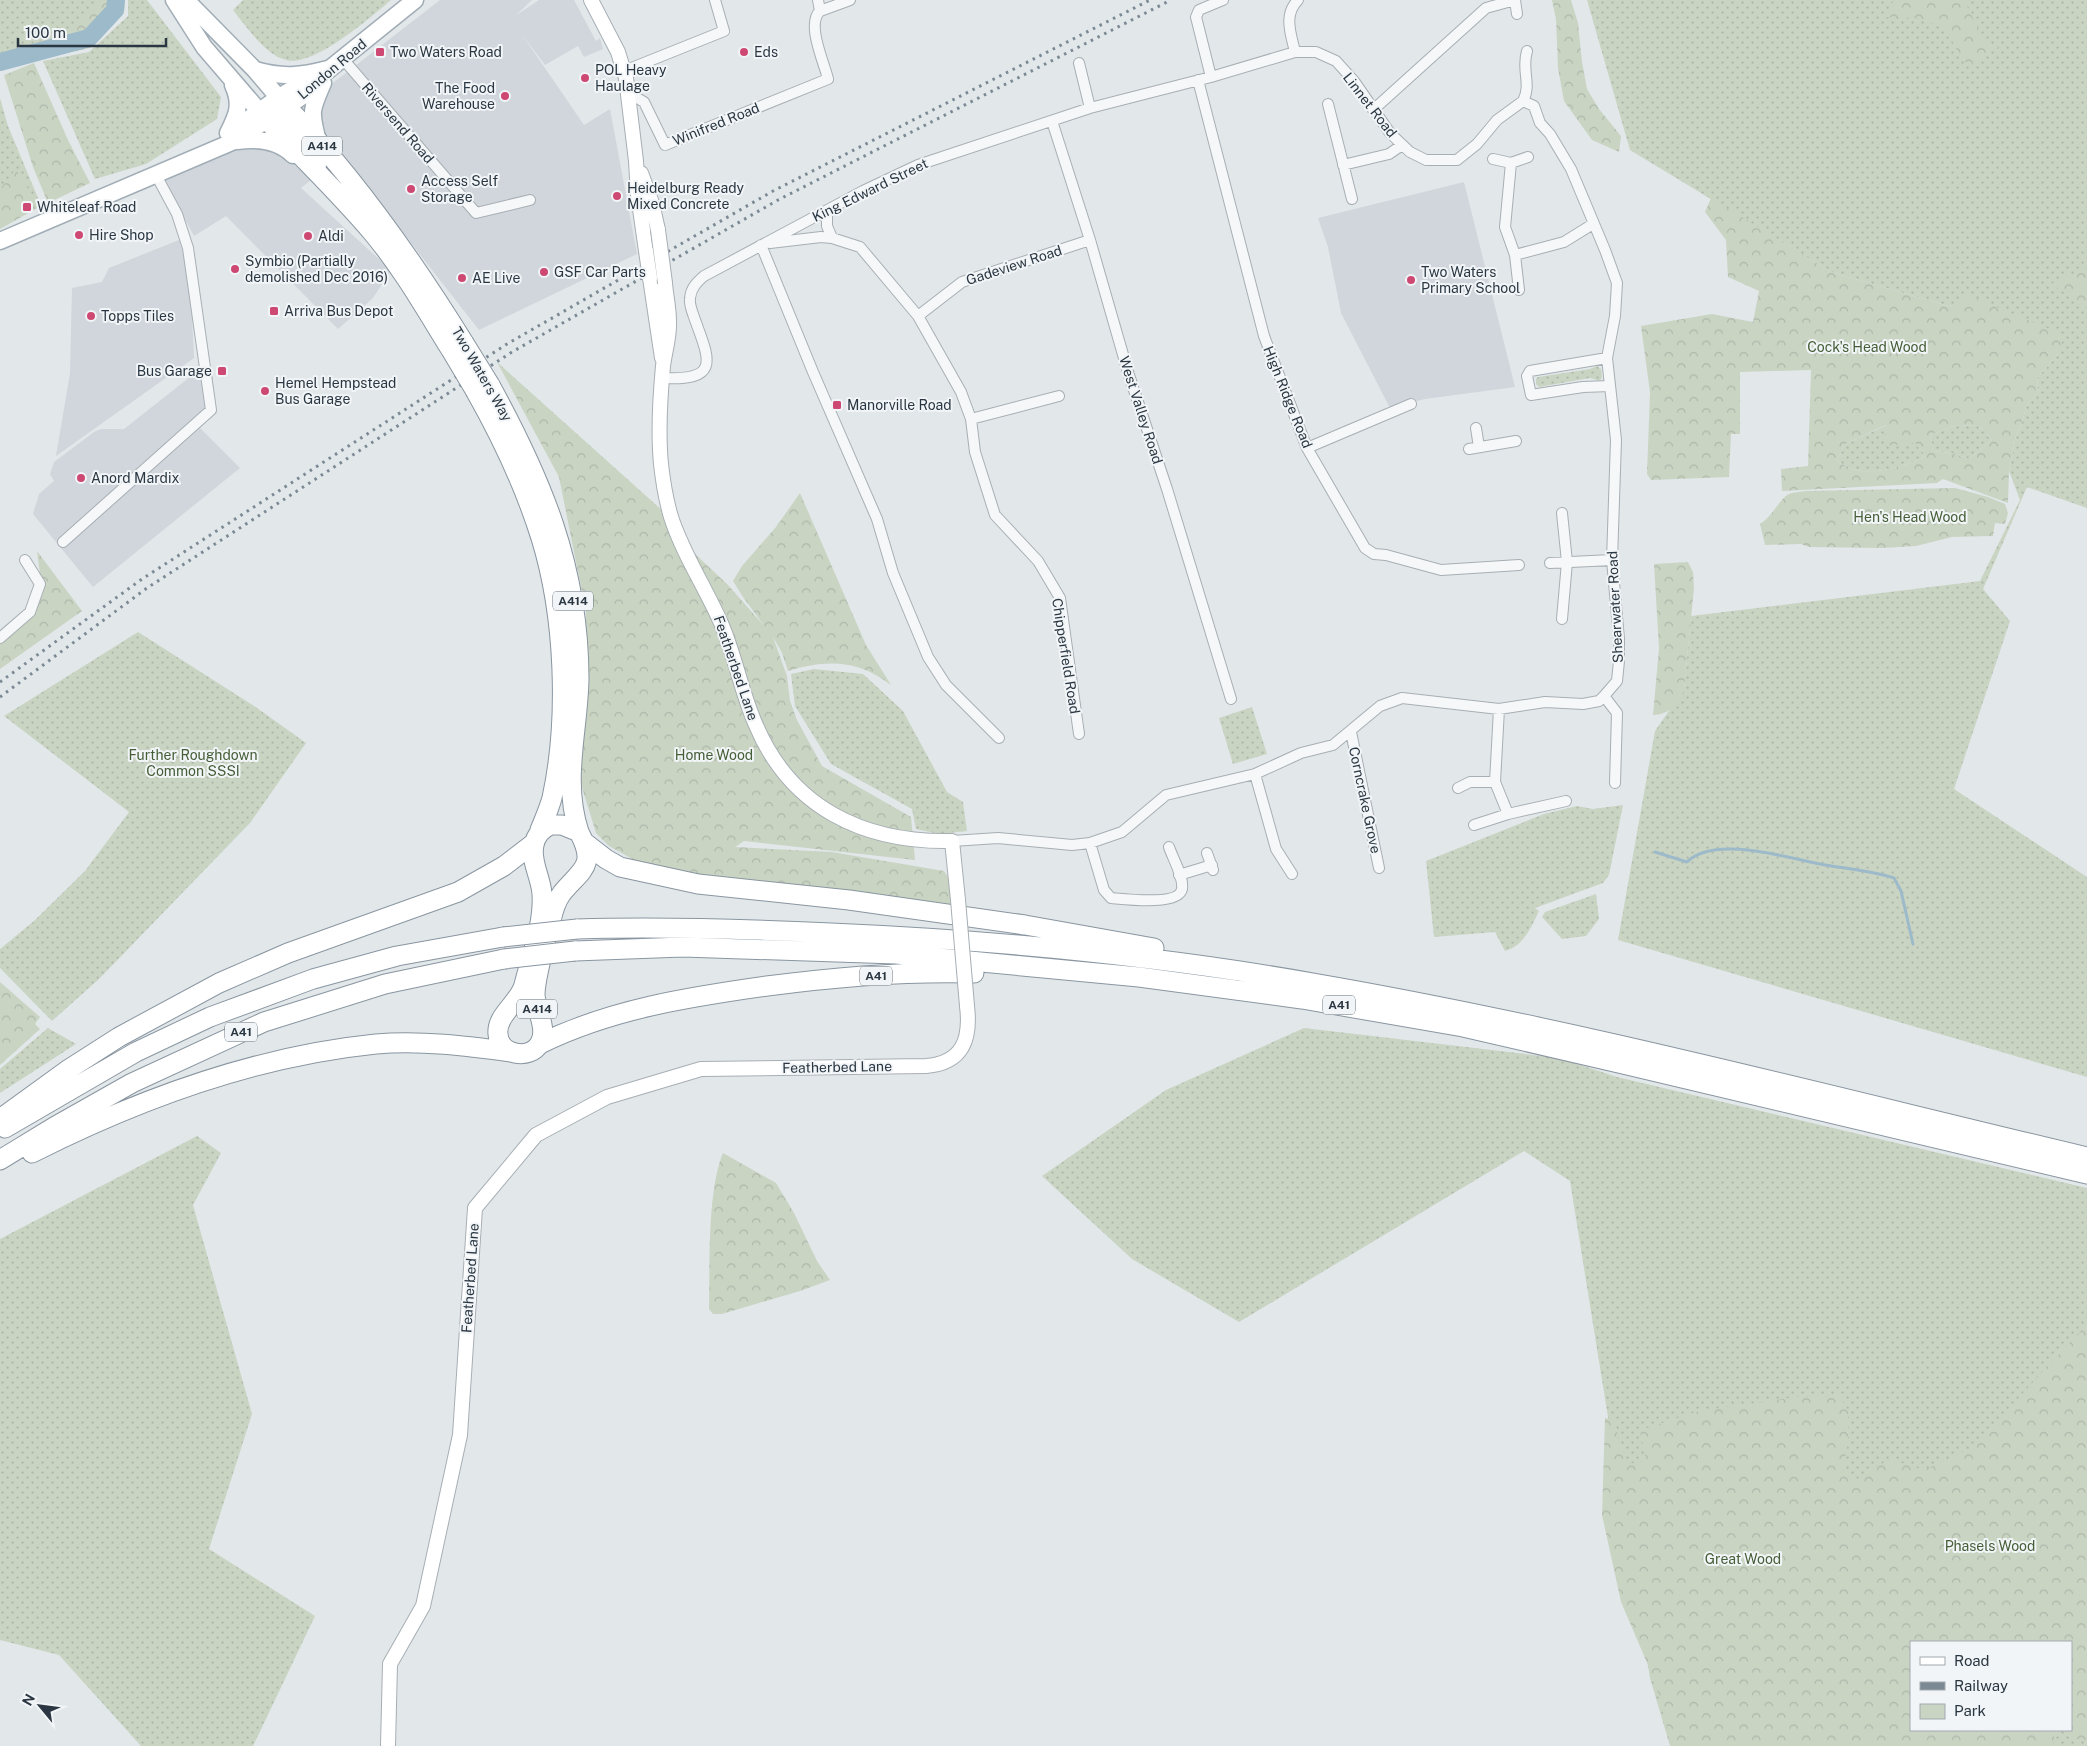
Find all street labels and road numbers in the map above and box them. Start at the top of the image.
street label: London Road [294,36,370,102]
street label: Linnet Road [1340,70,1400,140]
street label: Riversend Road [359,80,437,166]
street label: Winifred Road [670,99,762,149]
road number: A414 [302,136,342,156]
street label: King Edward Street [810,155,930,225]
street label: Gadeview Road [964,242,1064,288]
street label: Two Waters Way [449,324,516,424]
street label: High Ridge Road [1260,344,1316,450]
street label: West Valley Road [1116,354,1166,466]
street label: Shearwater Road [1604,551,1626,663]
road number: A414 [553,592,593,610]
street label: Chipperfield Road [1049,597,1083,715]
street label: Featherbed Lane [711,613,761,723]
street label: Corncrake Grove [1346,745,1384,855]
road number: A41 [860,966,892,986]
road number: A41 [1323,996,1355,1014]
road number: A414 [517,1000,557,1019]
road number: A41 [225,1022,257,1042]
street label: Featherbed Lane [782,1058,892,1076]
street label: Featherbed Lane [458,1223,482,1333]

